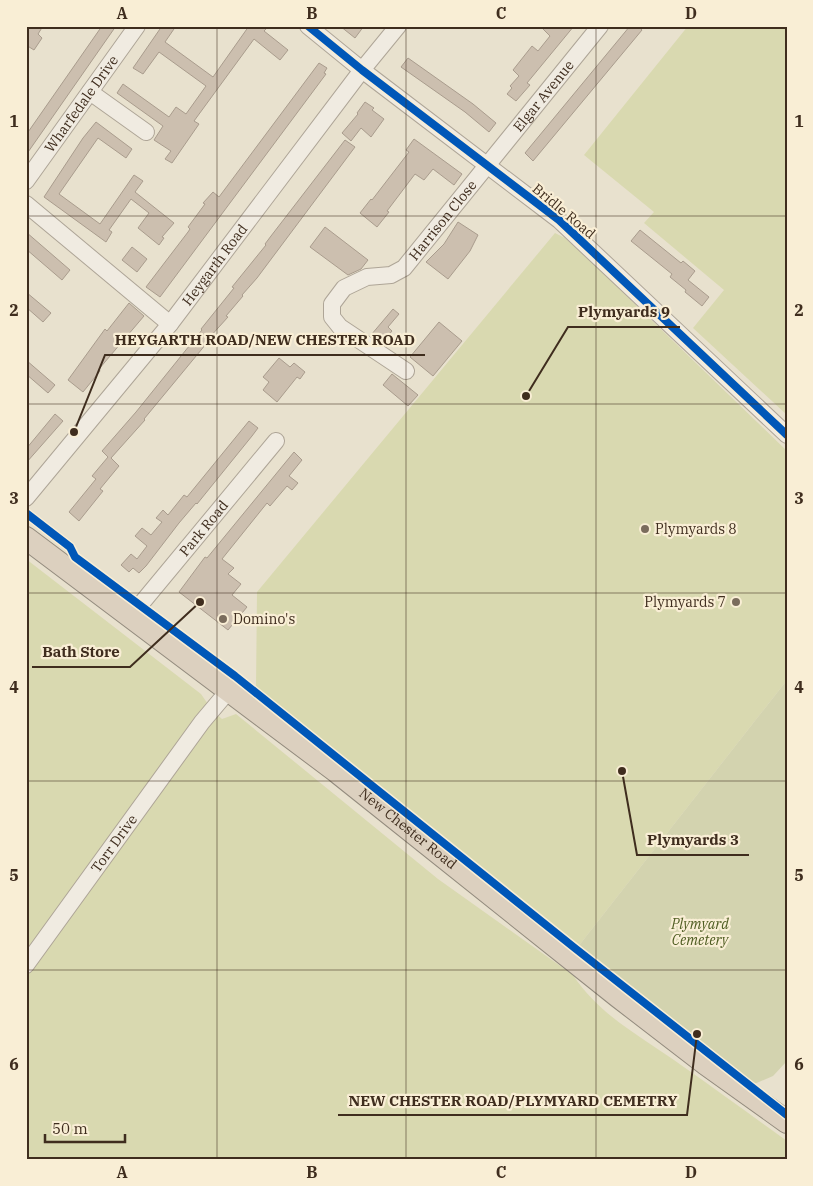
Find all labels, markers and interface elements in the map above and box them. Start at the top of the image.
text: A [116,3,128,23]
text: B [306,3,318,23]
text: C [496,3,506,23]
text: D [685,3,697,23]
street label: Wharfedale Drive [40,52,122,156]
street label: Elgar Avenue [509,56,578,135]
text: 1 [9,111,19,131]
text: 1 [794,111,804,131]
street label: Harrison Close [405,176,481,264]
street label: Bridle Road [529,179,600,243]
street label: Heygarth Road [178,220,252,309]
callout: Plymyards 9 [568,297,680,327]
text: 2 [9,300,19,320]
text: 2 [794,300,804,320]
text: Plymyards 9 [578,302,670,321]
callout: HEYGARTH ROAD/NEW CHESTER ROAD [105,325,425,355]
text: HEYGARTH ROAD/NEW CHESTER ROAD [115,330,415,349]
text: 3 [9,488,19,508]
text: 3 [794,488,804,508]
street label: Park Road [175,496,232,560]
place label: Plymyards 8 [655,520,737,538]
marker: Plymyards 8 [639,523,651,535]
place label: Plymyards 7 [644,593,726,611]
marker: Plymyards 7 [730,596,742,608]
place label: Domino's [233,610,295,628]
marker: Domino's [217,613,229,625]
callout: Bath Store [32,637,130,667]
text: Bath Store [42,642,120,661]
text: 4 [9,677,19,697]
text: 4 [794,677,804,697]
street label: New Chester Road [356,784,461,873]
street label: Torr Drive [87,811,141,876]
callout: Plymyards 3 [637,825,749,855]
text: Plymyards 3 [647,830,739,849]
text: 5 [9,865,19,885]
text: 5 [794,865,804,885]
park label: Plymyard Cemetery [670,915,730,949]
text: 6 [9,1054,19,1074]
text: 6 [794,1054,804,1074]
callout: NEW CHESTER ROAD/PLYMYARD CEMETRY [338,1085,687,1115]
text: NEW CHESTER ROAD/PLYMYARD CEMETRY [349,1091,678,1110]
scale bar [45,1111,125,1143]
text: 50 m [52,1119,88,1138]
text: A [116,1162,128,1182]
text: B [306,1162,318,1182]
text: C [496,1162,506,1182]
text: D [685,1162,697,1182]

